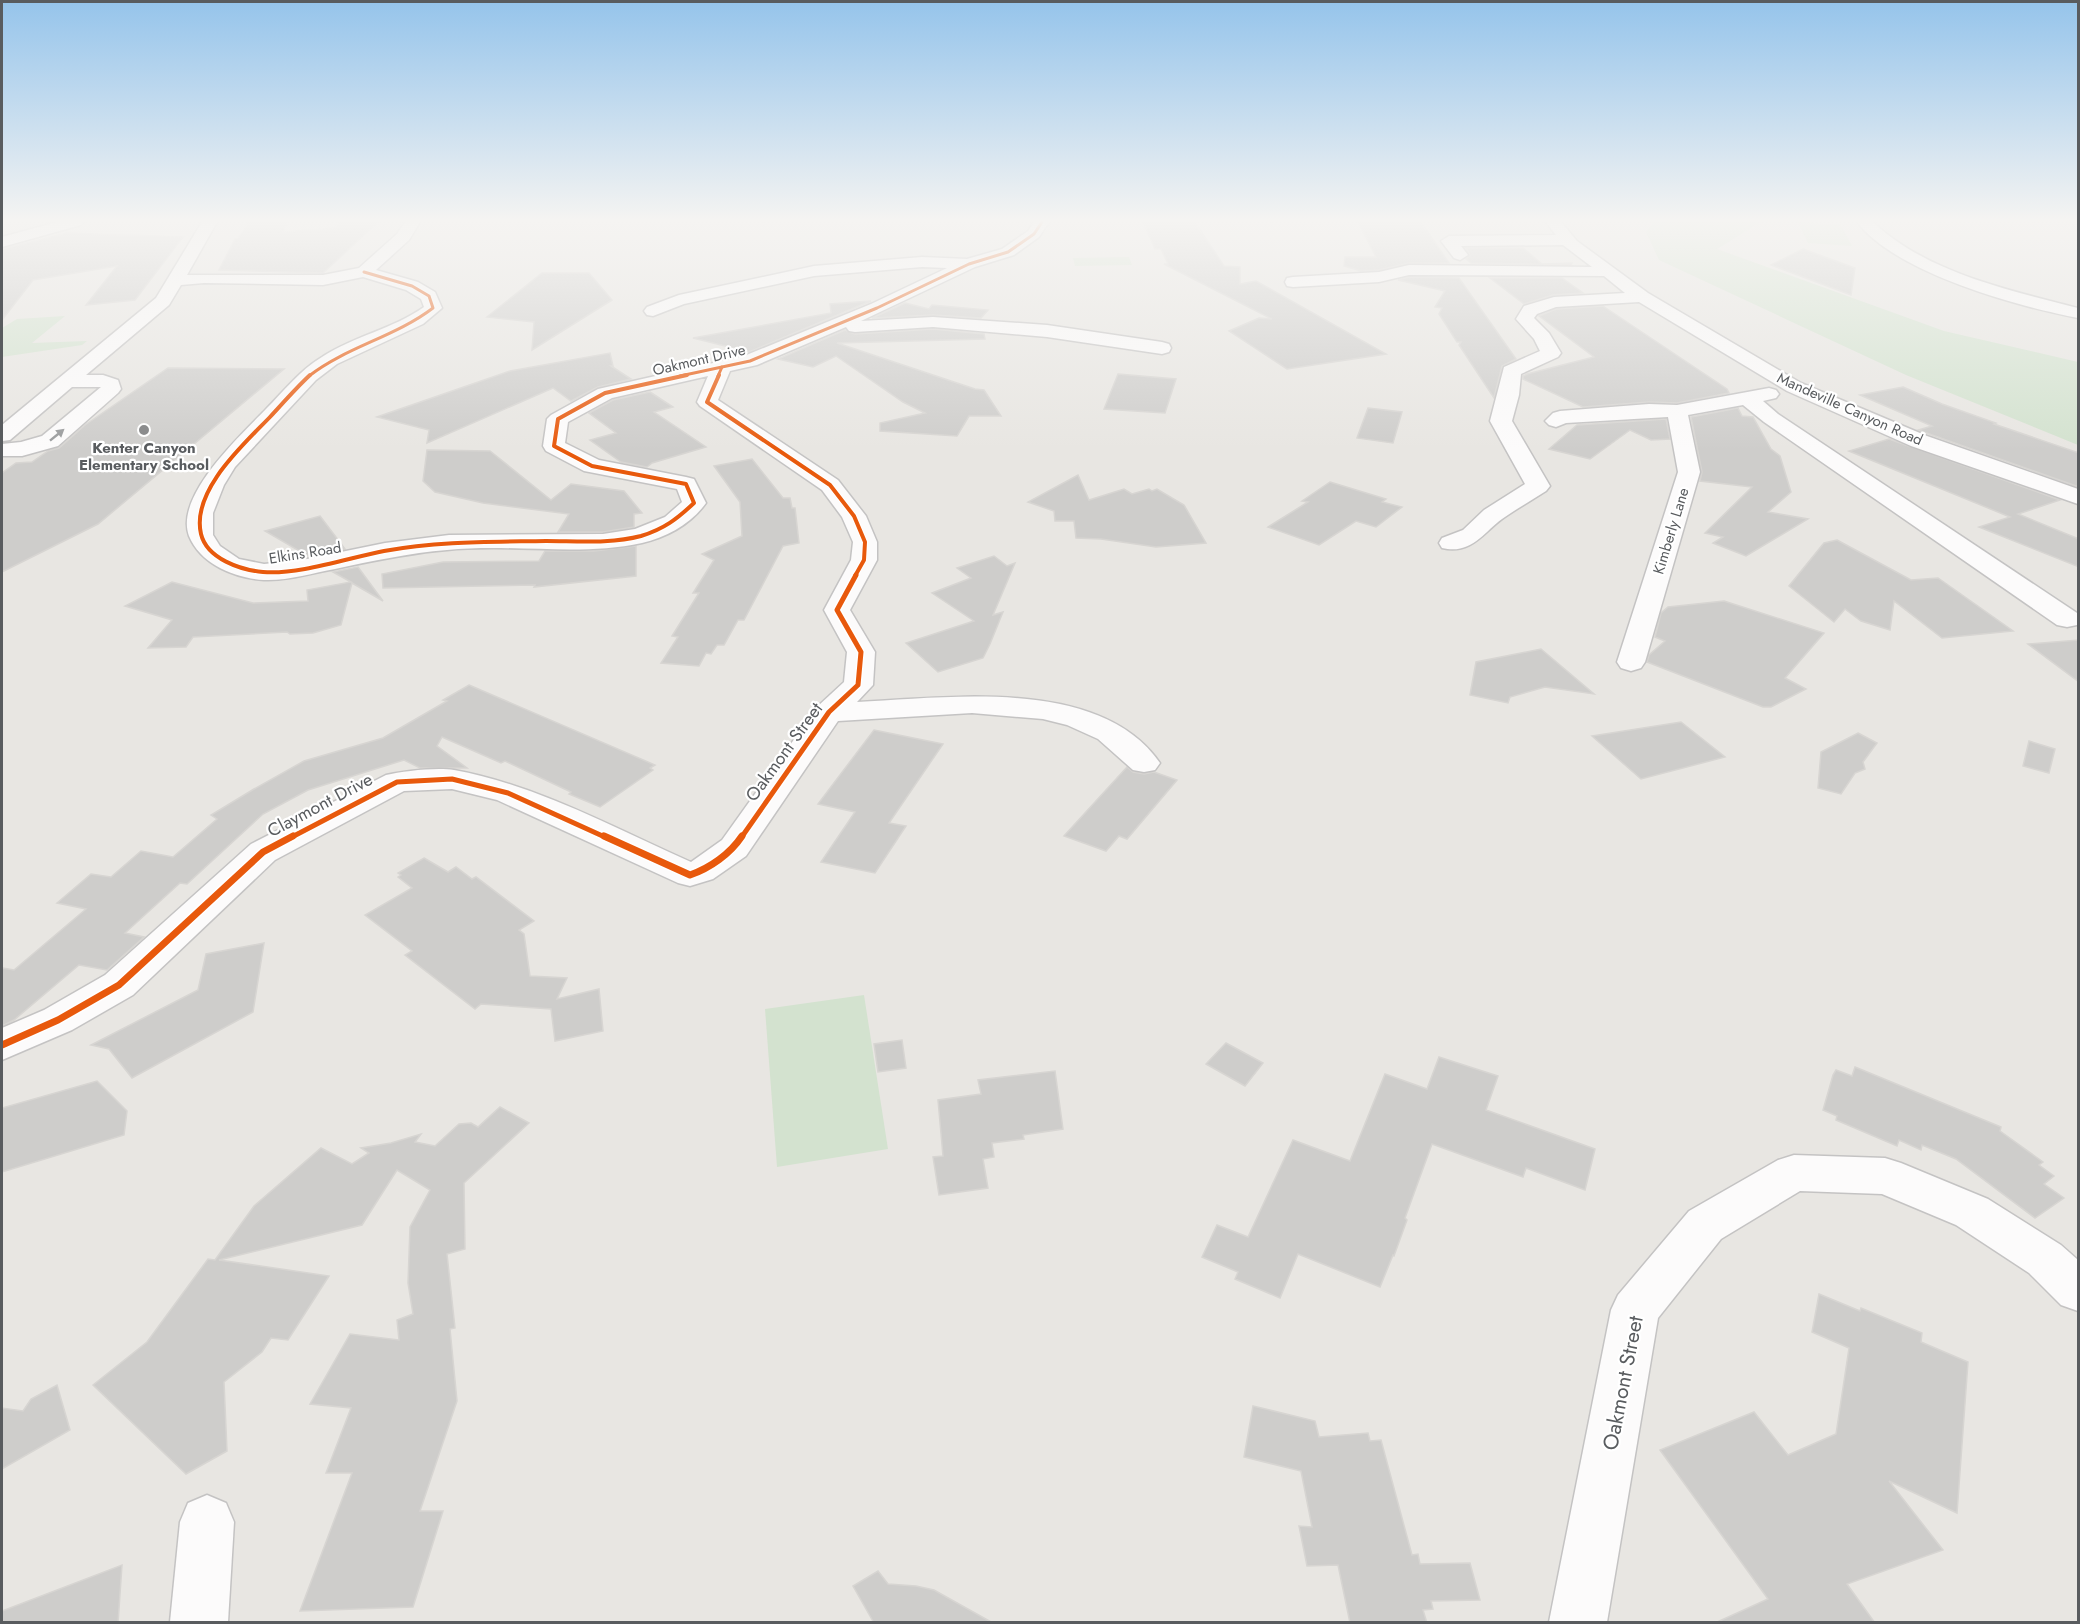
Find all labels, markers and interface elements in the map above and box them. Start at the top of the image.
street label: Oakmont Drive [650,339,748,381]
street label: Mandeville Canyon Road [1774,367,1926,451]
marker: Kenter Canyon Elementary School [137,423,151,437]
one-way arrow [49,430,64,442]
place label: Kenter Canyon Elementary School [79,437,209,476]
street label: Kimberly Lane [1647,485,1695,577]
street label: Elkins Road [267,536,343,570]
street label: Oakmont Street [739,697,829,807]
street label: Claymont Drive [263,766,377,844]
street label: Oakmont Street [1595,1313,1651,1453]

